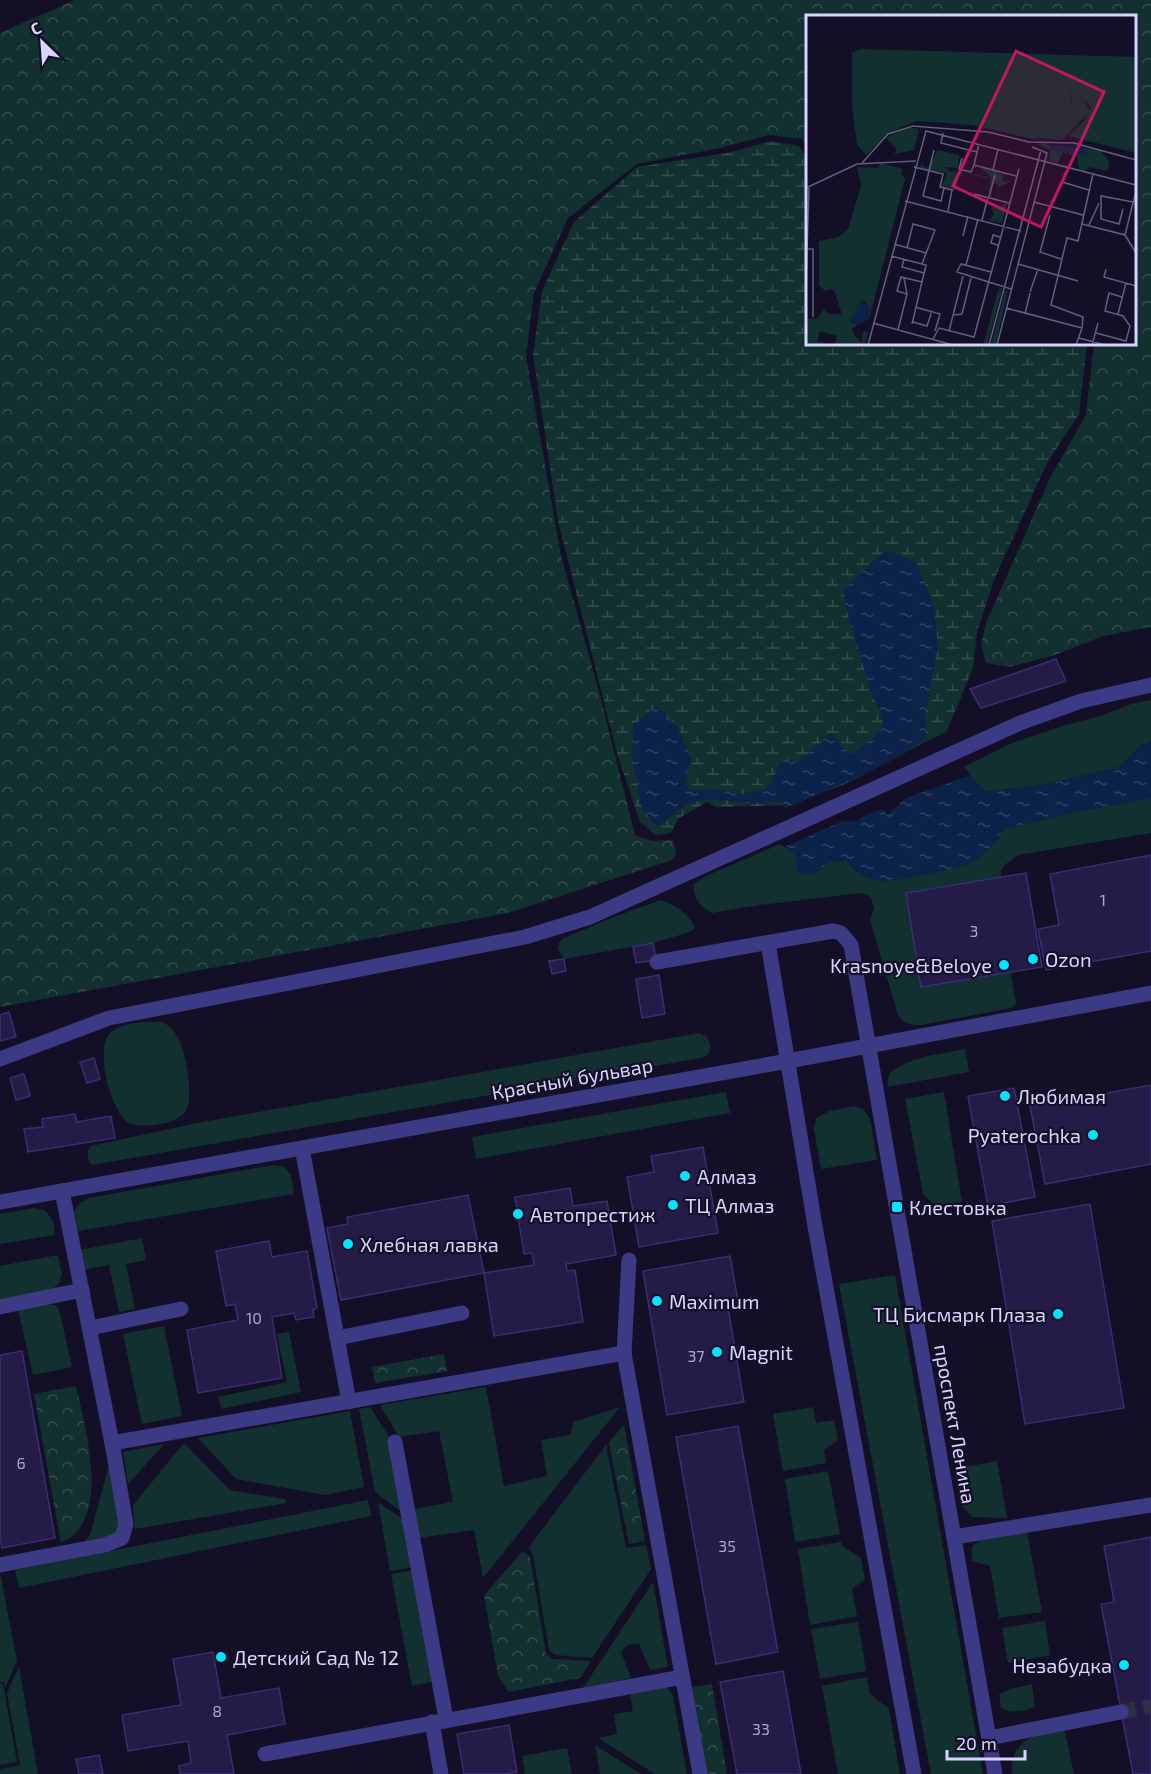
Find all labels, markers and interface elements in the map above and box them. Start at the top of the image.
north arrow [12,12,72,72]
inset map [806,15,1136,345]
text: С [27,17,44,39]
house number: 1 [1100,890,1106,909]
house number: 3 [970,921,978,940]
place label: Ozon [1045,947,1092,971]
marker: Ozon [1026,952,1040,966]
place label: Krasnoye&Beloye [830,953,992,977]
marker: Krasnoye&Beloye [997,958,1011,972]
street label: Красный бульвар [489,1052,655,1105]
place label: Любимая [1017,1084,1106,1108]
marker: Любимая [998,1089,1012,1103]
place label: Pyaterochka [968,1123,1081,1147]
marker: Pyaterochka [1086,1128,1100,1142]
place label: Алмаз [697,1164,757,1188]
marker: Алмаз [678,1169,692,1183]
place label: ТЦ Алмаз [685,1193,775,1217]
place label: Клестовка [909,1195,1007,1219]
marker: ТЦ Алмаз [666,1198,680,1212]
marker: Клестовка [890,1200,904,1214]
place label: Автопрестиж [530,1202,656,1226]
marker: Автопрестиж [511,1207,525,1221]
place label: Хлебная лавка [360,1232,499,1256]
marker: Хлебная лавка [341,1237,355,1251]
place label: Maximum [669,1289,759,1313]
marker: Maximum [650,1294,664,1308]
place label: ТЦ Бисмарк Плаза [873,1302,1046,1326]
marker: ТЦ Бисмарк Плаза [1051,1307,1065,1321]
house number: 10 [246,1308,262,1327]
place label: Magnit [729,1340,793,1364]
street label: проспект Ленина [930,1342,982,1506]
marker: Magnit [710,1345,724,1359]
house number: 37 [687,1346,705,1365]
house number: 6 [16,1453,26,1472]
house number: 35 [718,1536,736,1555]
place label: Детский Сад № 12 [233,1645,399,1669]
marker: Детский Сад № 12 [214,1650,228,1664]
place label: Незабудка [1012,1653,1112,1678]
marker: Незабудка [1117,1658,1131,1672]
house number: 8 [212,1701,222,1720]
house number: 33 [752,1719,770,1738]
scale bar [947,1723,1025,1761]
text: 20 m [956,1732,997,1754]

